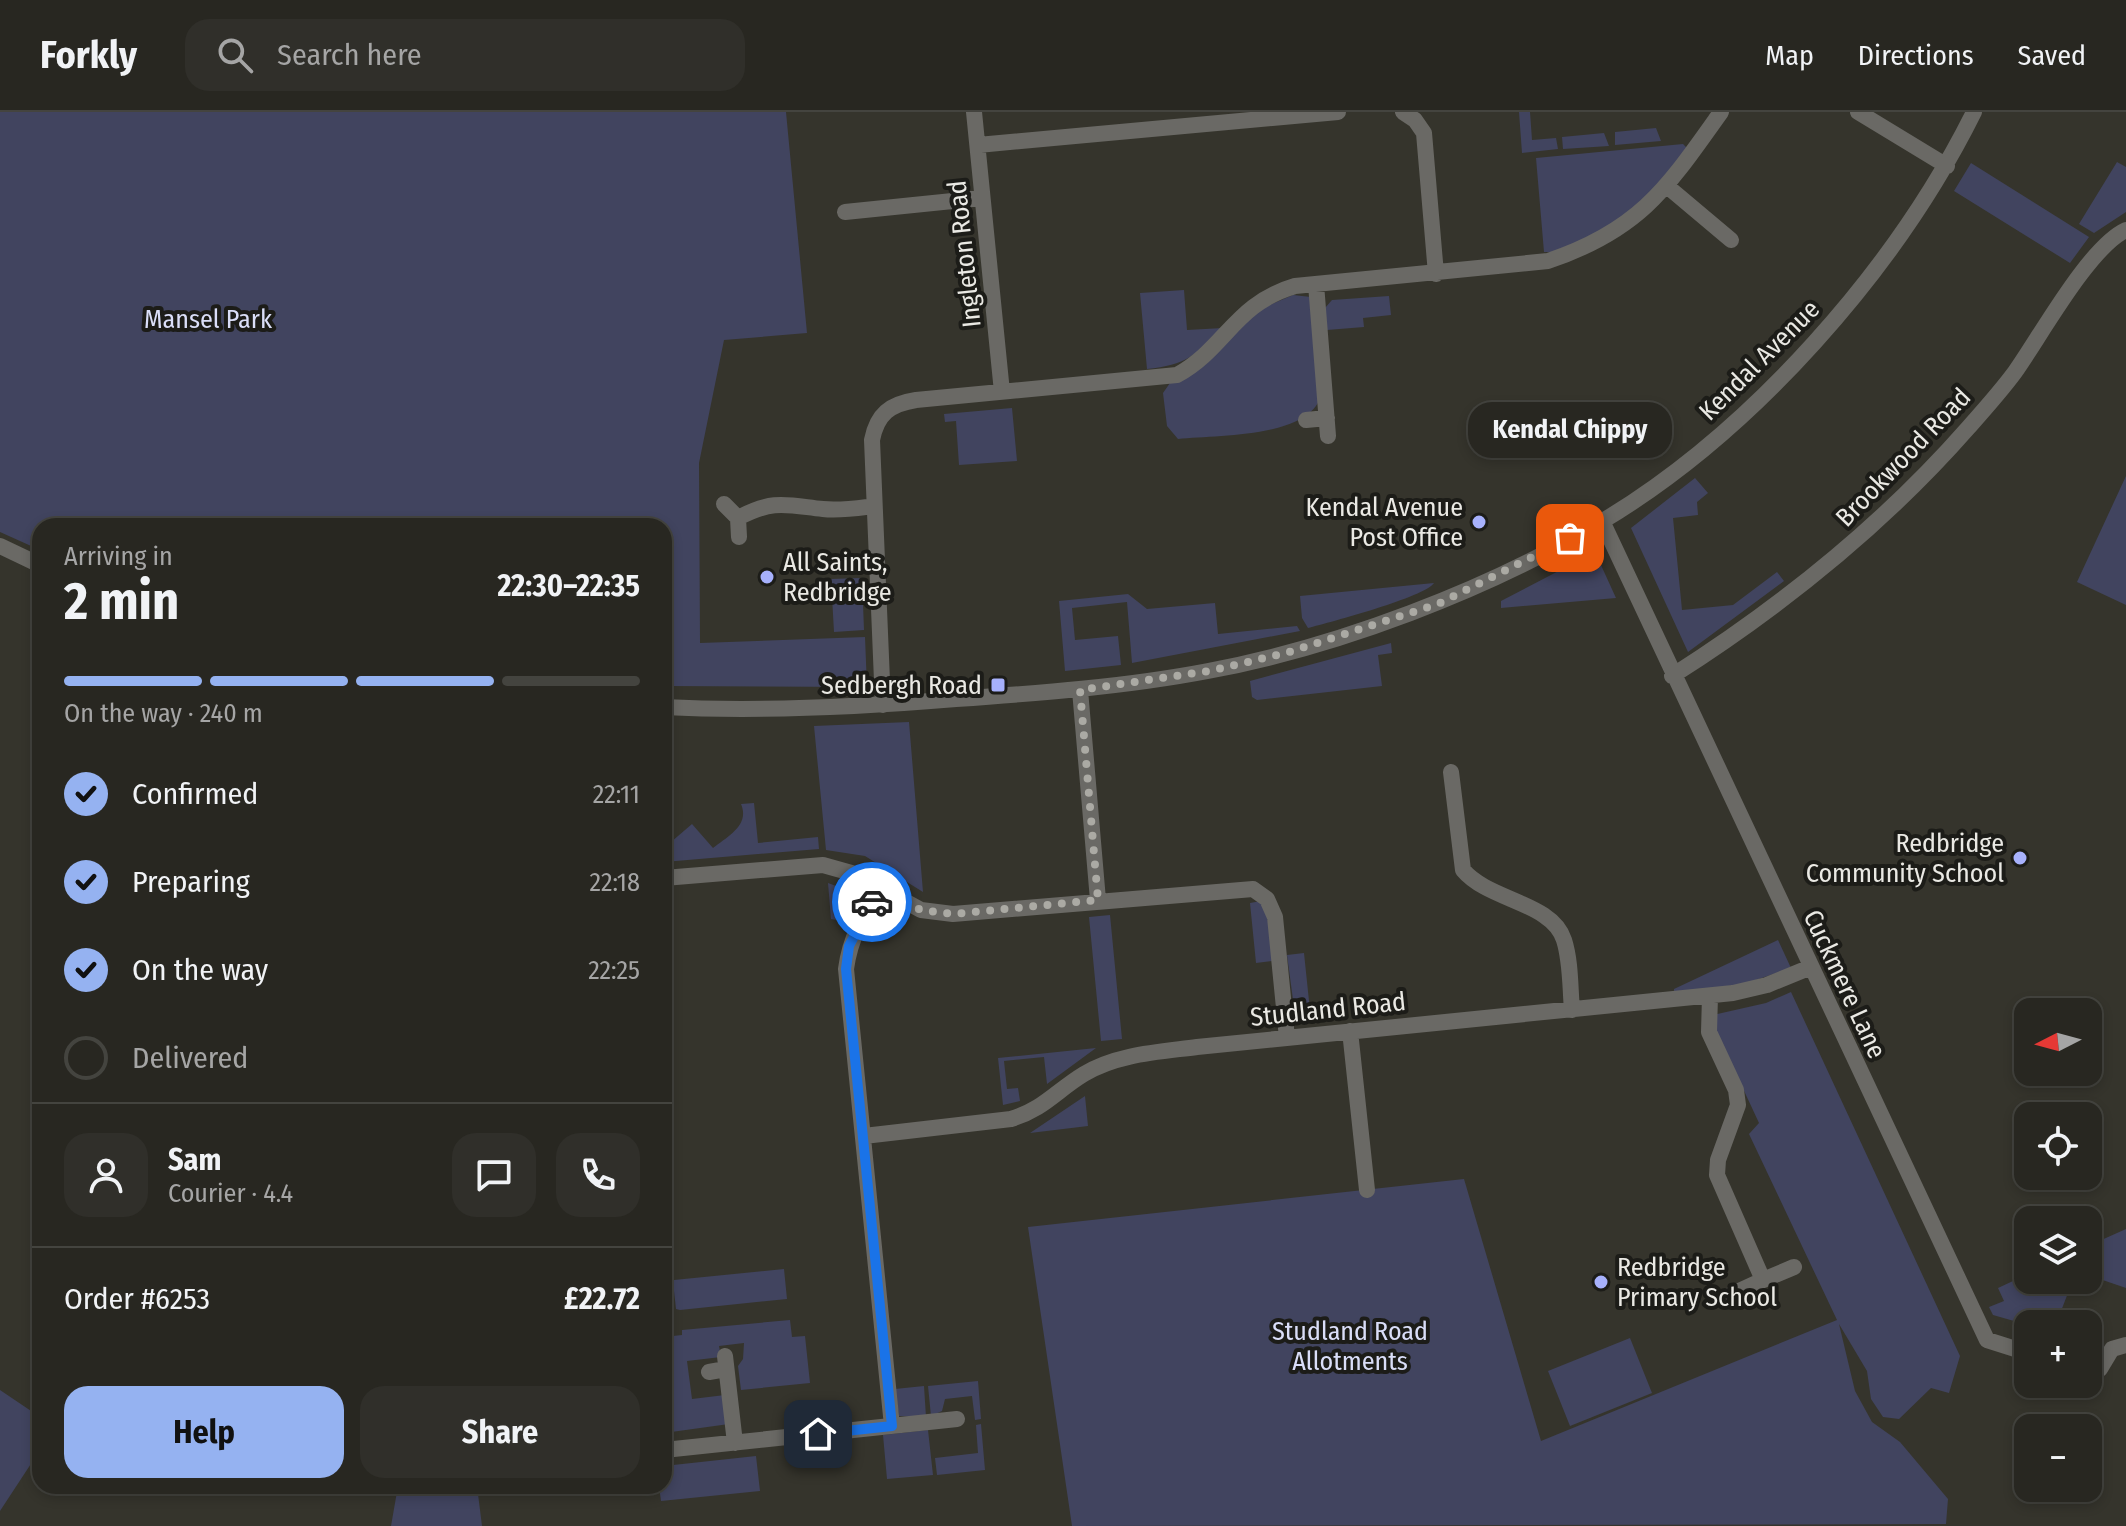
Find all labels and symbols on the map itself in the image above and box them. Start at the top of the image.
street label: Ingleton Road [941,179,988,329]
street label: Kendal Avenue [1693,294,1826,427]
park label: Mansel Park [144,304,273,335]
street label: Brookwood Road [1830,382,1977,533]
callout: Kendal Chippy [1468,402,1672,458]
place label: Kendal Avenue Post Office [1306,492,1463,553]
pin [1536,504,1604,572]
marker: Kendal Avenue Post Office [1470,513,1488,531]
place label: All Saints, Redbridge [783,547,892,608]
marker: All Saints, Redbridge [758,568,776,586]
place label: Sedbergh Road [821,670,982,701]
marker: Sedbergh Road [989,676,1007,694]
place label: Redbridge Community School [1806,828,2004,889]
marker: Redbridge Community School [2011,849,2029,867]
courier [832,862,912,942]
street label: Cuckmere Lane [1797,905,1892,1063]
street label: Studland Road [1249,986,1407,1033]
north arrow [2014,998,2102,1086]
place label: Redbridge Primary School [1617,1252,1777,1313]
marker: Redbridge Primary School [1592,1273,1610,1291]
park label: Studland Road Allotments [1272,1316,1428,1377]
pin [784,1400,852,1468]

